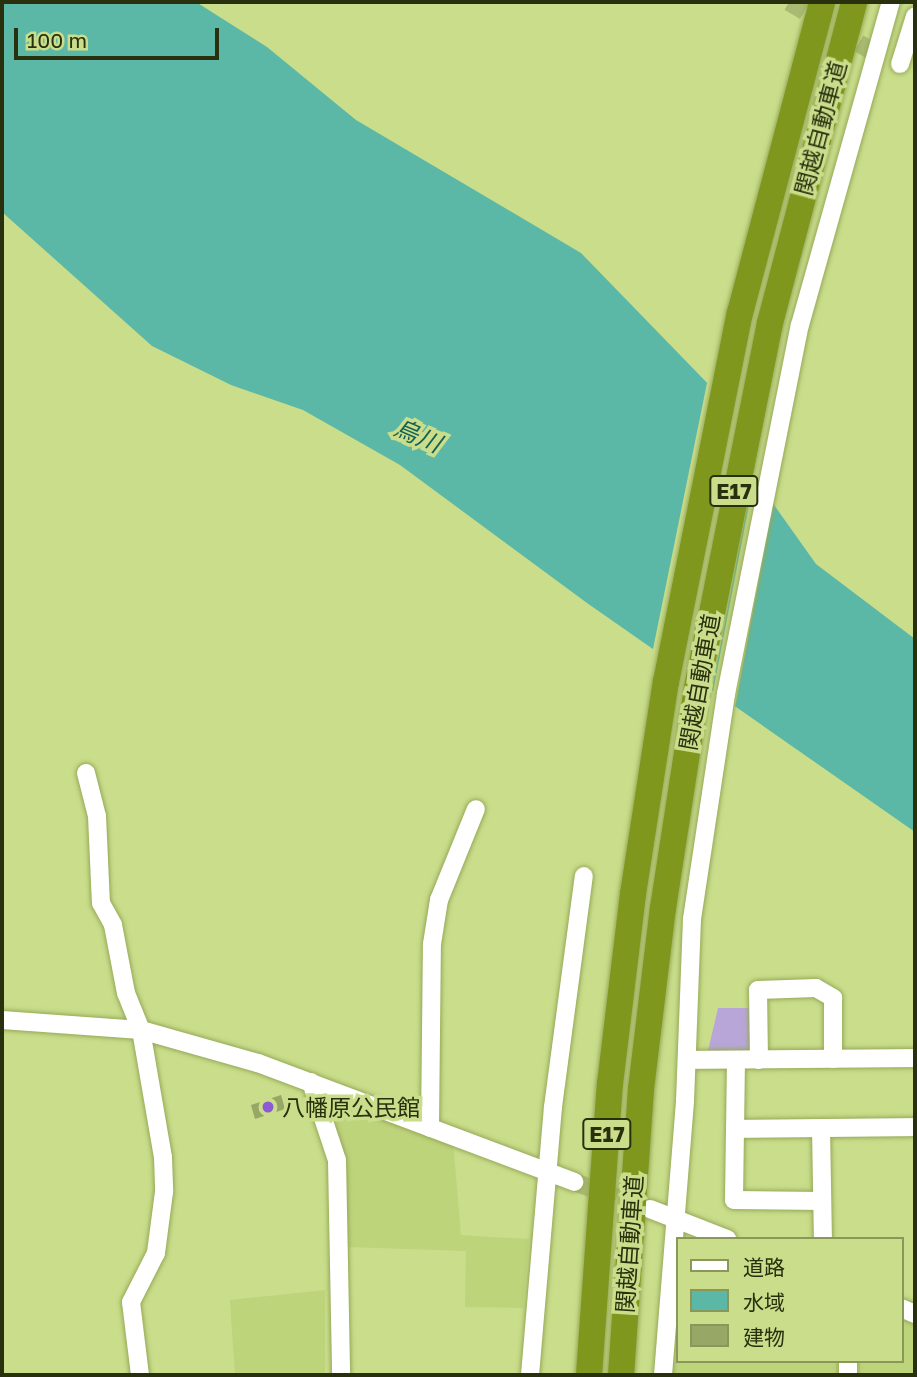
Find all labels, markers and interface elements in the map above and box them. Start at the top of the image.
scale bar [18,14,222,58]
text: 100 m [27,27,87,53]
street label: 関越自動車道 [789,58,851,198]
water label: 烏川 [390,412,446,458]
road number: E17 [708,474,760,508]
street label: 関越自動車道 [673,612,725,752]
place label: 八幡原公民館 [282,1093,420,1121]
marker: 八幡原公民館 [260,1099,276,1115]
road number: E17 [581,1116,633,1152]
street label: 関越自動車道 [610,1174,648,1314]
legend [676,1237,903,1363]
text: 道路 [743,1254,785,1280]
text: 水域 [743,1289,785,1315]
text: 建物 [743,1324,785,1350]

